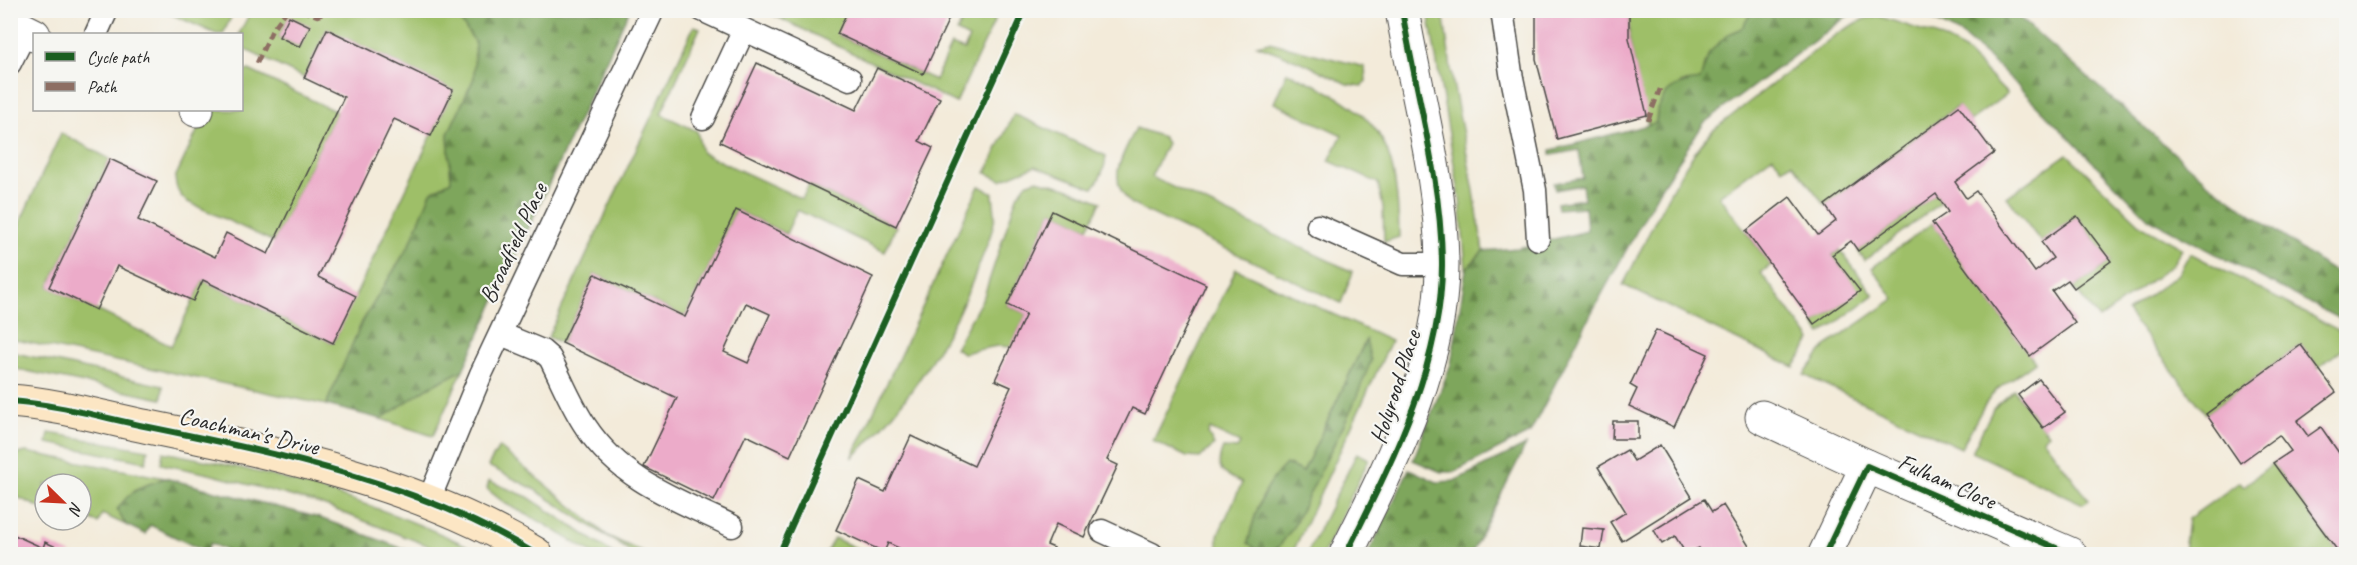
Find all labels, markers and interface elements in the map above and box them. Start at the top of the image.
legend [33,33,243,111]
text: Cycle path [87,46,150,68]
text: Path [87,76,117,98]
street label: Broadfield Place [472,176,555,308]
street label: Holyrood Place [1363,324,1428,448]
street label: Coachman's Drive [176,400,324,462]
street label: Fulham Close [1894,446,2002,517]
north arrow [33,472,93,532]
text: N [63,499,87,519]

